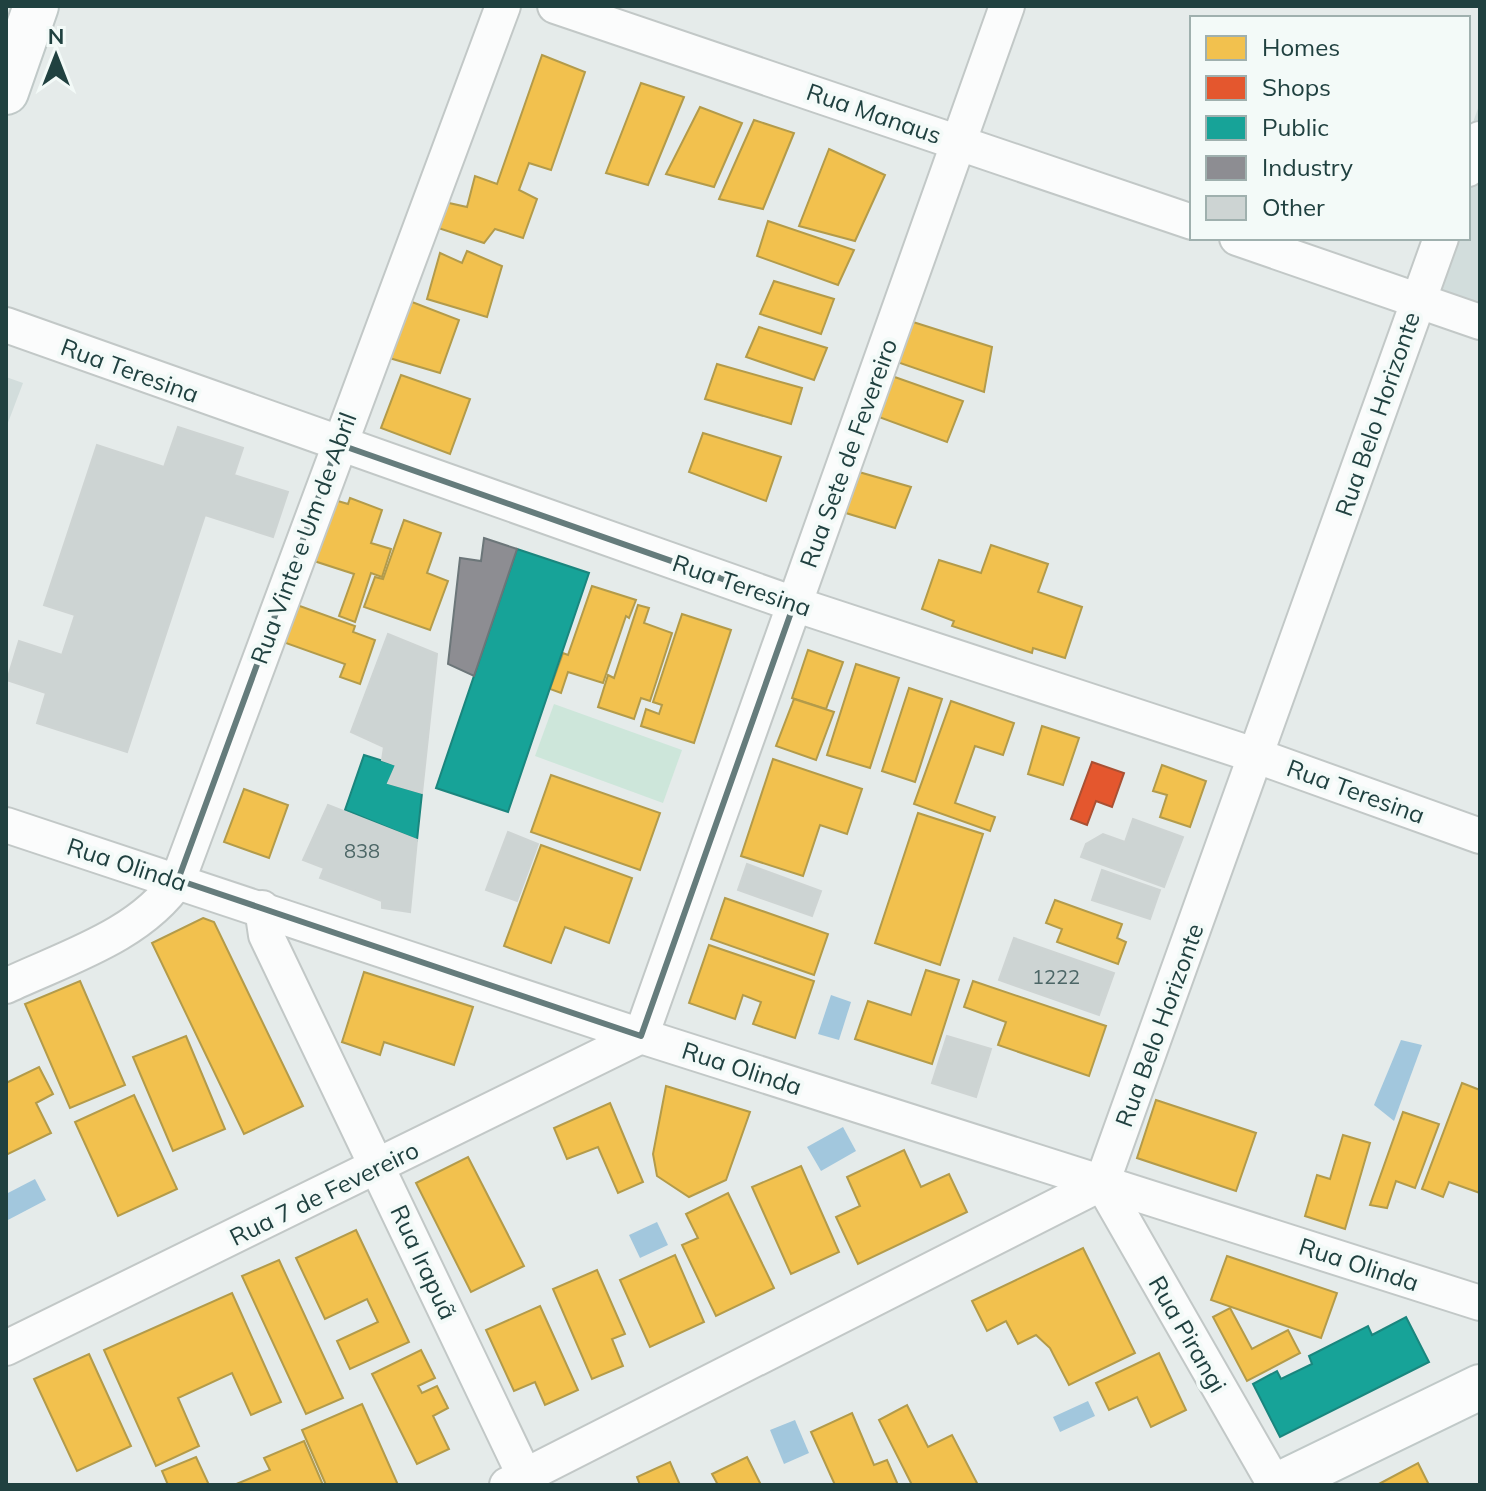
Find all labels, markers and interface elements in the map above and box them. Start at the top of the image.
north arrow [16,16,96,96]
legend [1190,16,1470,240]
text: N [48,22,64,50]
text: Homes [1262,32,1340,62]
text: Shops [1262,72,1331,102]
street label: Rua Manaus [803,76,945,150]
text: Public [1262,112,1329,142]
text: Industry [1262,152,1353,182]
text: Other [1262,192,1325,222]
street label: Rua Belo Horizonte [1328,308,1426,520]
street label: Rua Teresina [57,331,203,409]
street label: Rua Sete de Fevereiro [793,334,903,572]
street label: Rua Vinte e Um de Abril [244,408,362,668]
street label: Rua Teresina [669,547,815,623]
street label: Rua Teresina [1283,752,1429,830]
street label: Rua Olinda [63,831,191,897]
house number: 838 [344,838,380,863]
street label: Rua Belo Horizonte [1108,919,1210,1131]
house number: 1222 [1032,964,1080,989]
street label: Rua Olinda [678,1035,806,1101]
street label: Rua 7 de Fevereiro [225,1134,423,1252]
street label: Rua Irapuã [384,1200,464,1324]
street label: Rua Olinda [1295,1231,1423,1297]
street label: Rua Pirangi [1143,1270,1233,1398]

